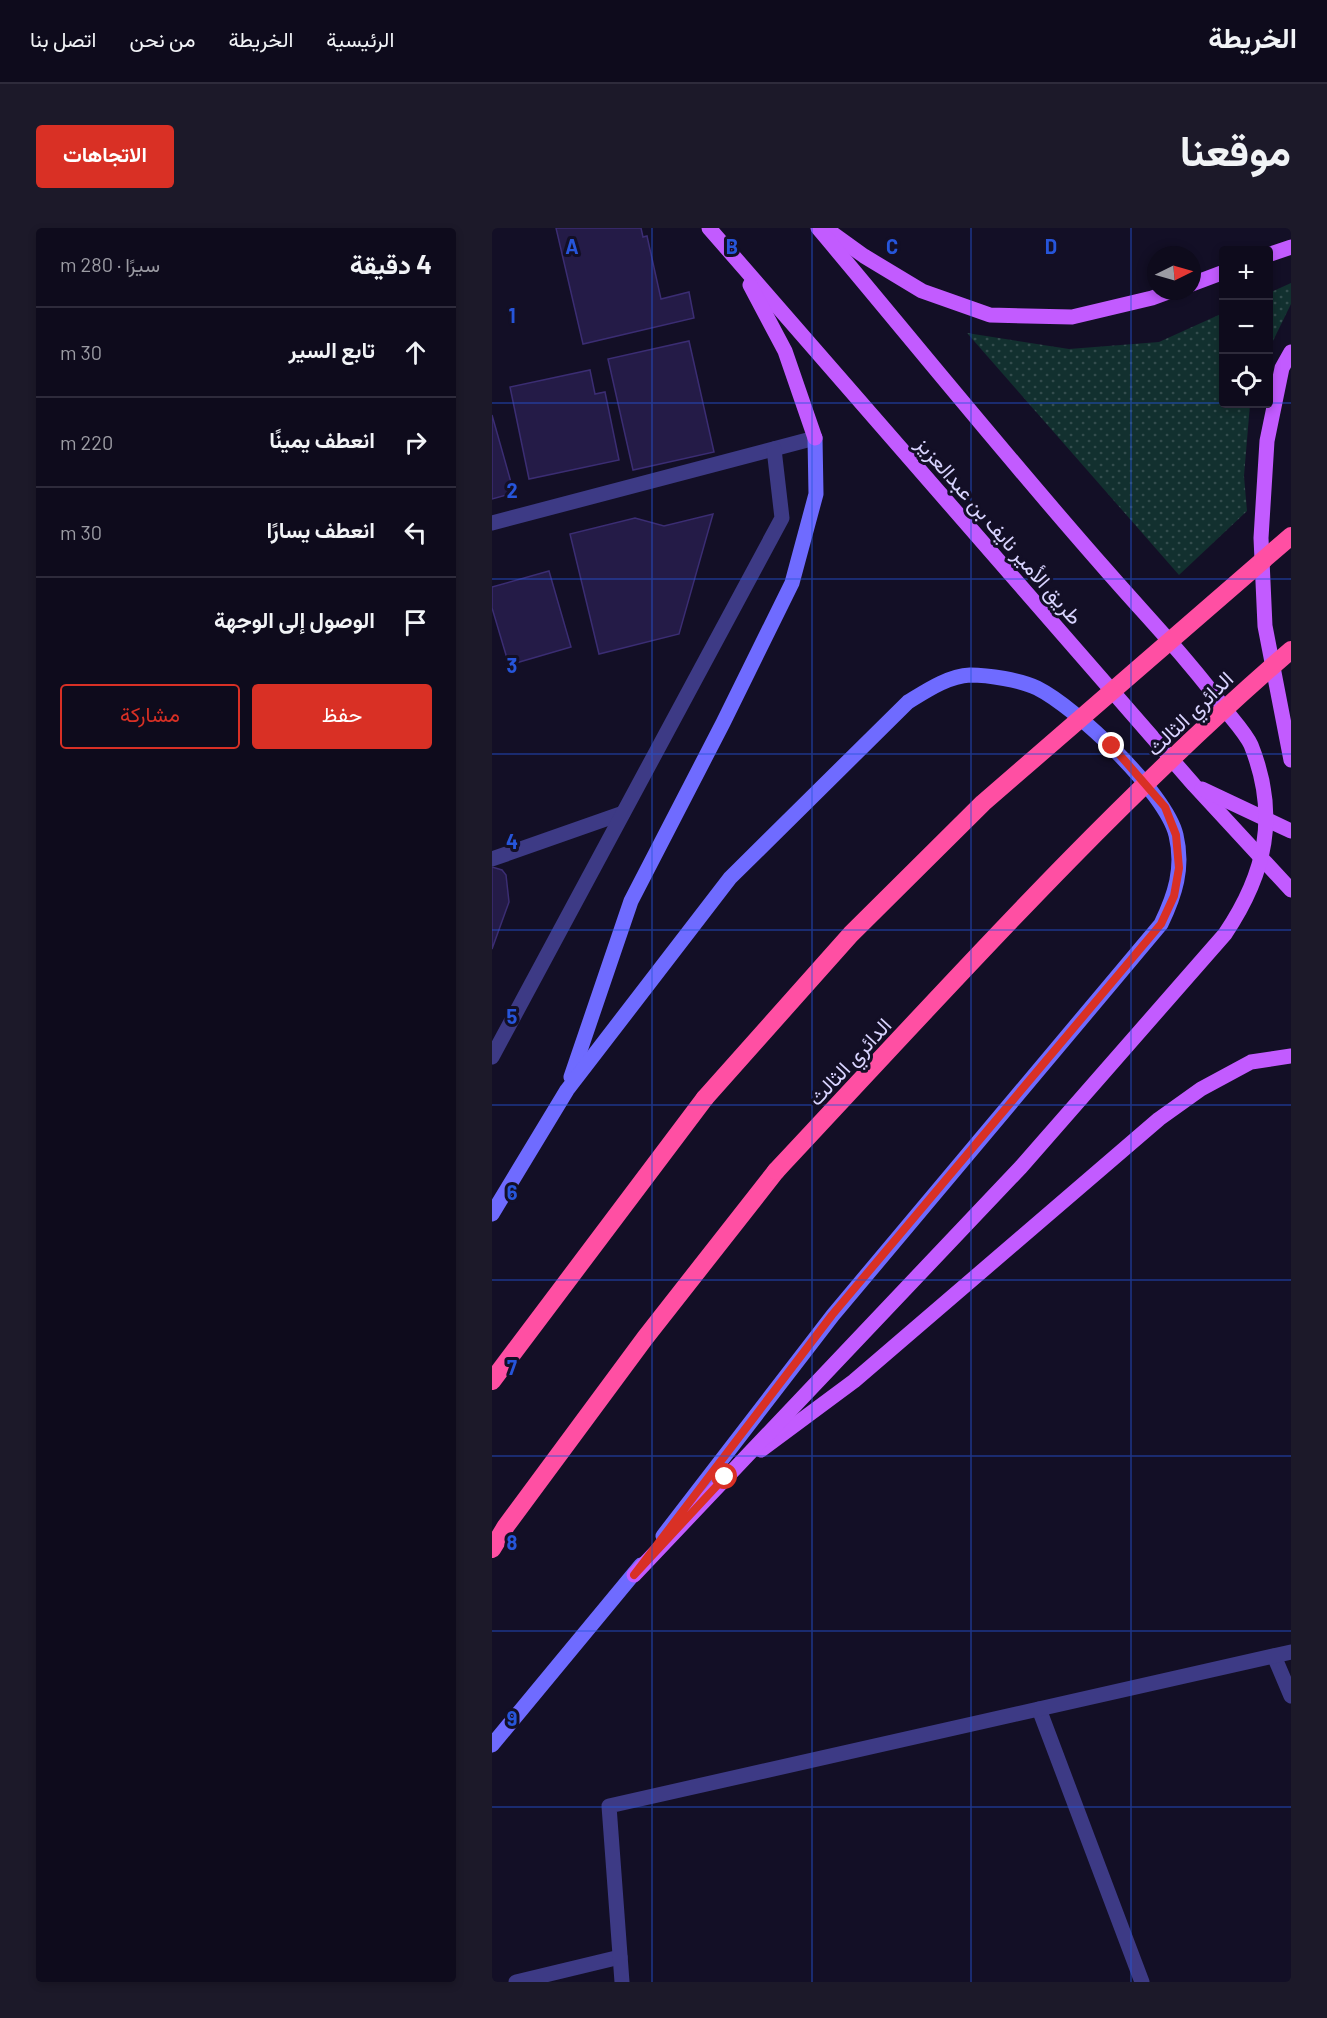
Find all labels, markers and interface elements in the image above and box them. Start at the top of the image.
text: الخريطة [1208,20,1297,54]
text: اتصل بنا [30,26,96,51]
text: من نحن [129,26,195,51]
text: الخريطة [228,26,293,51]
text: الرئيسية [326,26,394,51]
text: موقعنا [1180,124,1291,174]
button: الاتجاهات [36,125,174,188]
text: A [565,234,579,258]
text: B [726,234,738,258]
text: C [886,234,898,258]
text: D [1045,234,1057,258]
north arrow [1147,246,1201,300]
map controls [1219,246,1273,408]
button: + [1219,246,1273,300]
text: 4 دقيقة [350,248,432,279]
text: سيرًا · 280 m [60,252,160,276]
button: − [1219,300,1273,354]
text: 1 [508,303,516,327]
text: تابع السير [289,336,375,362]
icon: ahead [399,336,432,369]
text: 30 m [60,340,102,364]
button: locate [1219,354,1273,408]
text: انعطف يمينًا [269,426,375,452]
icon: right [399,426,432,459]
text: 220 m [60,430,113,454]
street label: طريق الأمير نايف بن عبدالعزيز [910,430,1088,630]
text: 2 [506,478,518,502]
text: انعطف يسارًا [266,516,375,542]
icon: left [399,516,432,549]
text: 30 m [60,520,102,544]
text: الوصول إلى الوجهة [214,606,375,632]
icon: arrive [399,606,432,639]
text: 3 [507,653,517,677]
street label: الدائري الثالث [1141,666,1242,765]
button: مشاركة [60,684,240,749]
button: حفظ [252,684,432,749]
route end [1098,732,1124,758]
text: 4 [506,829,518,853]
text: 5 [507,1004,518,1028]
street label: الدائري الثالث [802,1012,900,1114]
text: 6 [507,1180,518,1204]
text: 7 [507,1355,517,1379]
route start [711,1463,737,1489]
text: 8 [507,1530,518,1554]
text: 9 [507,1706,517,1730]

